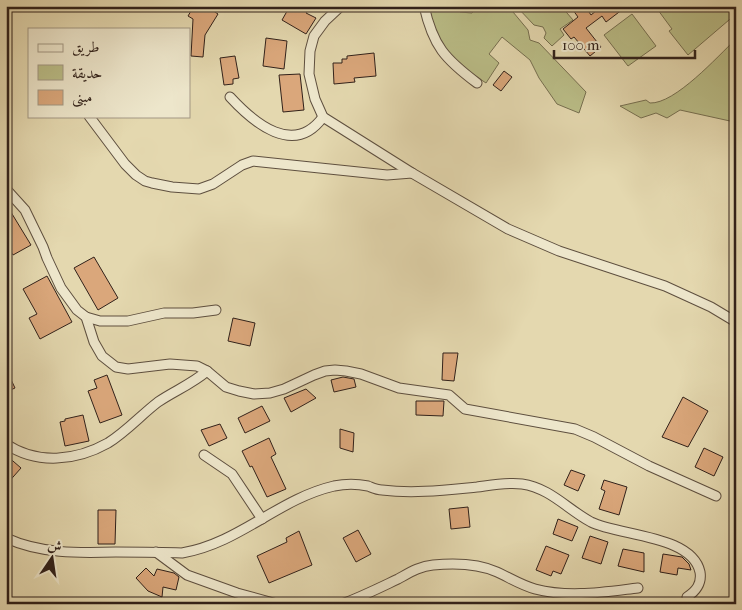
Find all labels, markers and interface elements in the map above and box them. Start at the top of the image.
legend [28,28,190,118]
scale bar [554,28,696,60]
text: 100 m [562,36,600,54]
text: طريق [72,38,99,57]
text: حديقة [72,64,102,82]
text: مبنى [72,88,92,108]
north arrow [28,532,78,582]
text: ش [46,536,64,556]

